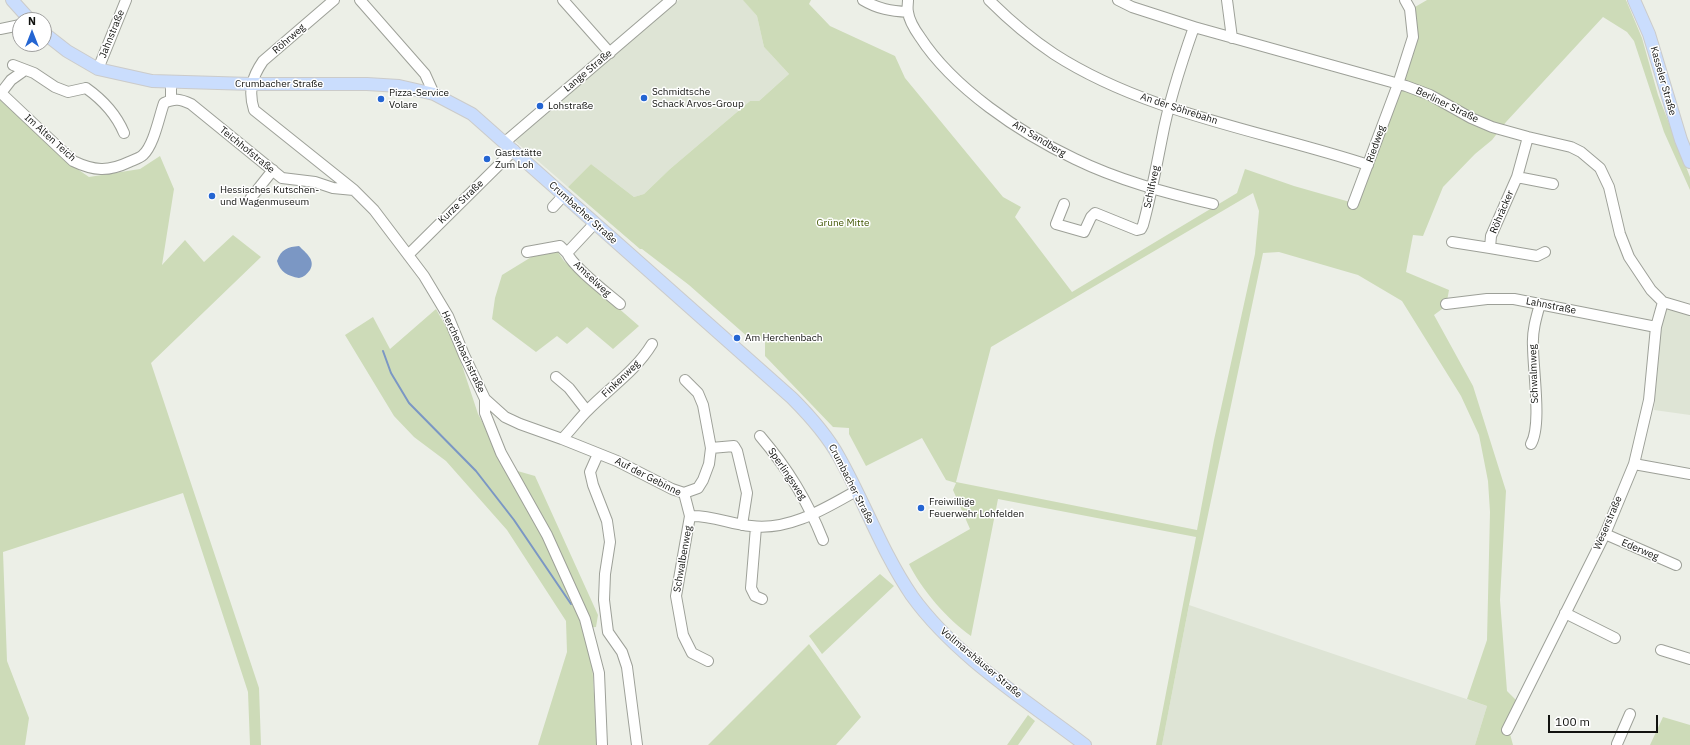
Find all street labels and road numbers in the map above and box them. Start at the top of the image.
street label: Jahnstraße [97,8,127,60]
street label: Röhrweg [270,21,308,57]
street label: Kasseler Straße [1647,45,1679,117]
street label: Lange Straße [561,47,615,95]
street label: Crumbacher Straße [235,78,323,90]
street label: Berliner Straße [1414,85,1480,125]
street label: An der Söhrebahn [1139,91,1219,127]
street label: Im Alten Teich [22,112,78,164]
street label: Am Sandberg [1010,118,1068,160]
street label: Teichhofstraße [217,124,277,176]
street label: Riedweg [1364,124,1388,164]
street label: Schilfweg [1142,165,1162,209]
street label: Kurze Straße [436,177,486,227]
street label: Crumbacher Straße [546,179,620,247]
street label: Röhräcker [1488,189,1516,235]
street label: Amselweg [571,259,613,299]
street label: Lahnstraße [1525,295,1577,317]
street label: Herchenbachstraße [439,309,487,395]
street label: Schwalmweg [1527,344,1541,404]
street label: Finkenweg [599,358,643,400]
street label: Crumbacher Straße [826,442,876,526]
street label: Sperlingsweg [765,446,809,502]
street label: Auf der Gebinne [613,455,683,499]
street label: Weserstraße [1591,494,1625,552]
street label: Schwalbenweg [671,525,695,593]
street label: Ederweg [1620,537,1660,563]
street label: Vollmarshäuser Straße [938,625,1024,701]

